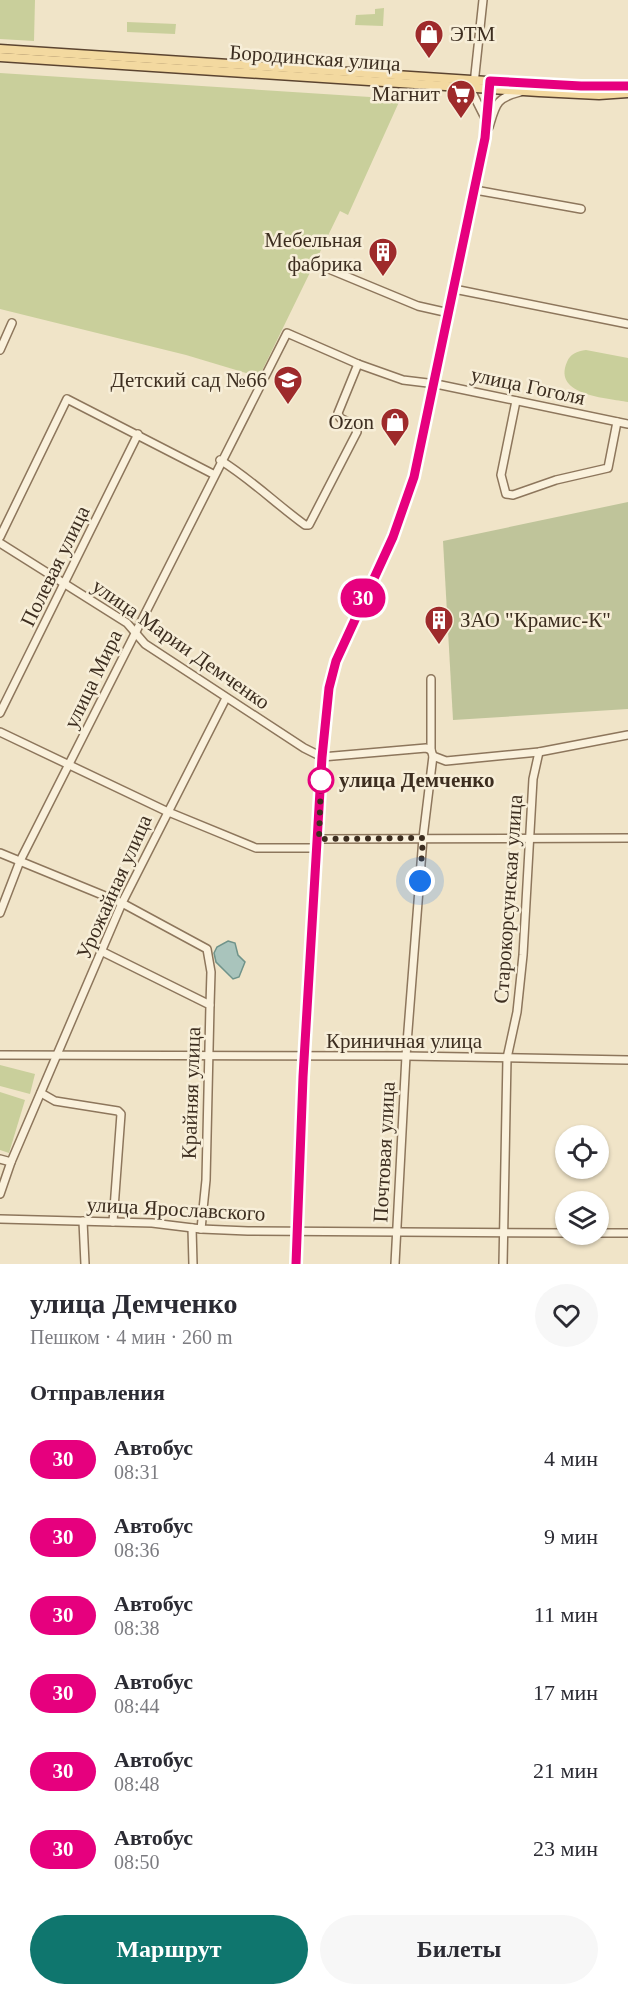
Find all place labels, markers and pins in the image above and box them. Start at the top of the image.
shop icon: ЭТМ [413,18,445,60]
place label: ЭТМ [450,22,495,46]
supermarket icon: Магнит [445,78,477,120]
place label: Магнит [372,82,440,106]
place label: Мебельная фабрика [264,228,363,276]
building icon: Мебельная фабрика [367,236,399,278]
school or university icon: Детский сад №66 [272,364,304,406]
place label: Детский сад №66 [111,368,267,392]
shop icon: Ozon [379,406,411,448]
place label: Ozon [329,410,374,434]
building icon: ЗАО "Крамис-К" [423,604,455,646]
place label: ЗАО "Крамис-К" [460,608,611,632]
marker: улица Демченко [308,767,334,793]
place label: улица Демченко [339,768,495,792]

